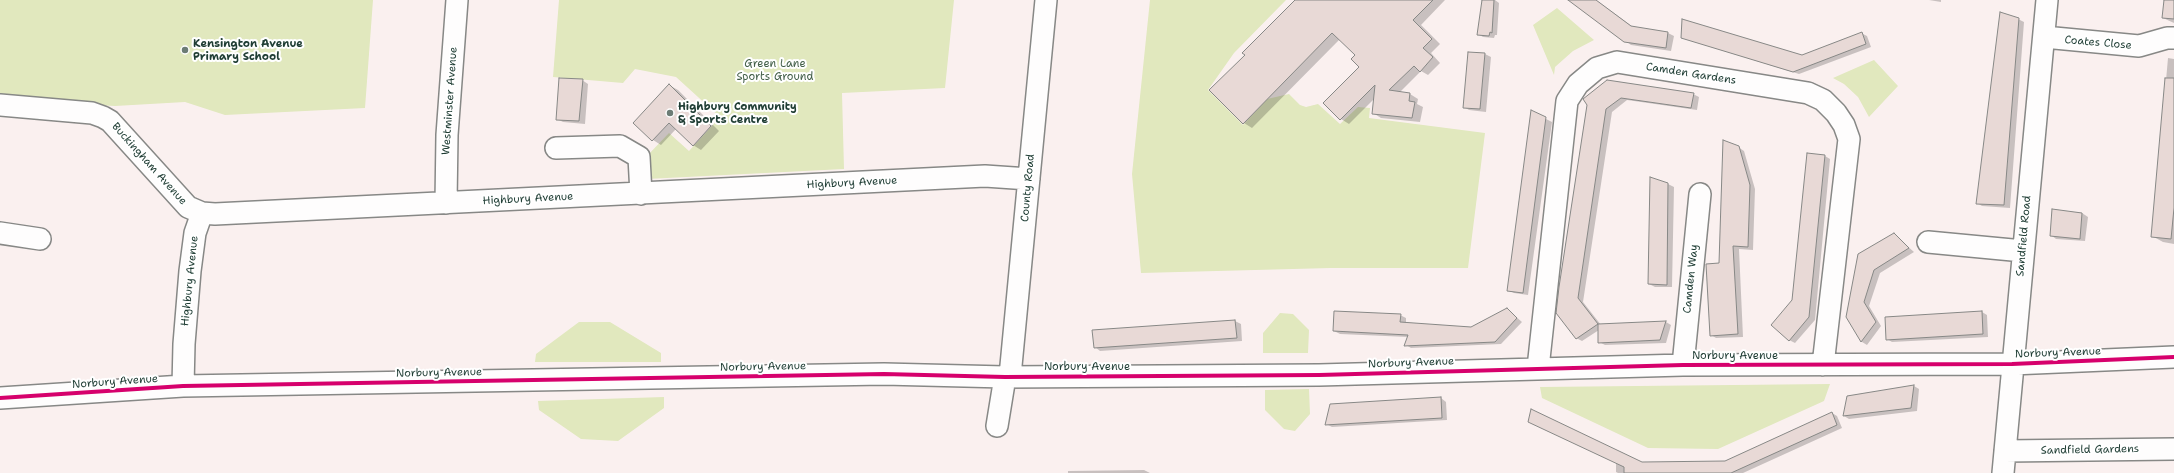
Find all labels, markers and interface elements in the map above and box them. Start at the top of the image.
street label: Coates Close [2064,33,2132,53]
place label: Kensington Avenue Primary School [193,37,303,63]
marker: Kensington Avenue Primary School [180,45,190,55]
street label: Westminster Avenue [440,46,460,156]
park label: Green Lane Sports Ground [736,57,814,83]
street label: Camden Gardens [1645,60,1737,88]
place label: Highbury Community & Sports Centre [678,100,797,126]
marker: Highbury Community & Sports Centre [665,108,675,118]
street label: Buckingham Avenue [109,120,189,208]
street label: County Road [1018,153,1038,223]
street label: Highbury Avenue [806,174,898,192]
street label: Highbury Avenue [482,190,574,208]
street label: Sandfield Road [2014,195,2034,277]
street label: Highbury Avenue [179,235,201,327]
street label: Camden Way [1681,244,1701,314]
street label: Norbury Avenue [2015,345,2101,361]
street label: Norbury Avenue [1692,349,1778,363]
street label: Norbury Avenue [1368,355,1454,371]
street label: Norbury Avenue [720,360,806,374]
street label: Norbury Avenue [1044,360,1130,374]
street label: Norbury Avenue [396,366,482,380]
street label: Norbury Avenue [72,372,158,392]
street label: Sandfield Gardens [2041,443,2139,457]

